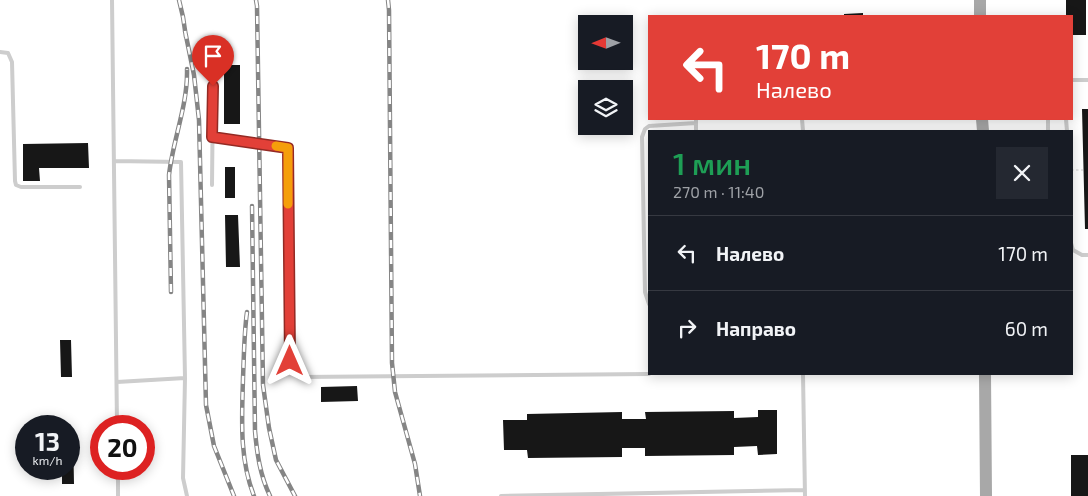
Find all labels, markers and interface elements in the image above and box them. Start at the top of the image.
north arrow [578,15,632,70]
map controls [578,15,633,135]
text: 170 m [756,34,850,76]
pin [192,35,234,86]
icon: left [673,35,738,100]
icon: arrive [199,42,227,70]
text: Налево [756,76,832,102]
button: layers [578,80,633,135]
text: 1 мин [673,145,751,181]
button: close [996,147,1048,199]
text: 270 m · 11:40 [673,182,764,201]
icon: left [673,239,701,267]
text: Налево [716,242,784,265]
text: 170 m [998,242,1048,265]
icon: right [673,314,701,342]
text: Направо [716,317,796,340]
text: 60 m [1005,317,1048,340]
position arrow [263,334,315,386]
speed limit sign: 20 [90,415,155,480]
text: 13 [35,426,60,456]
text: km/h [33,453,62,467]

